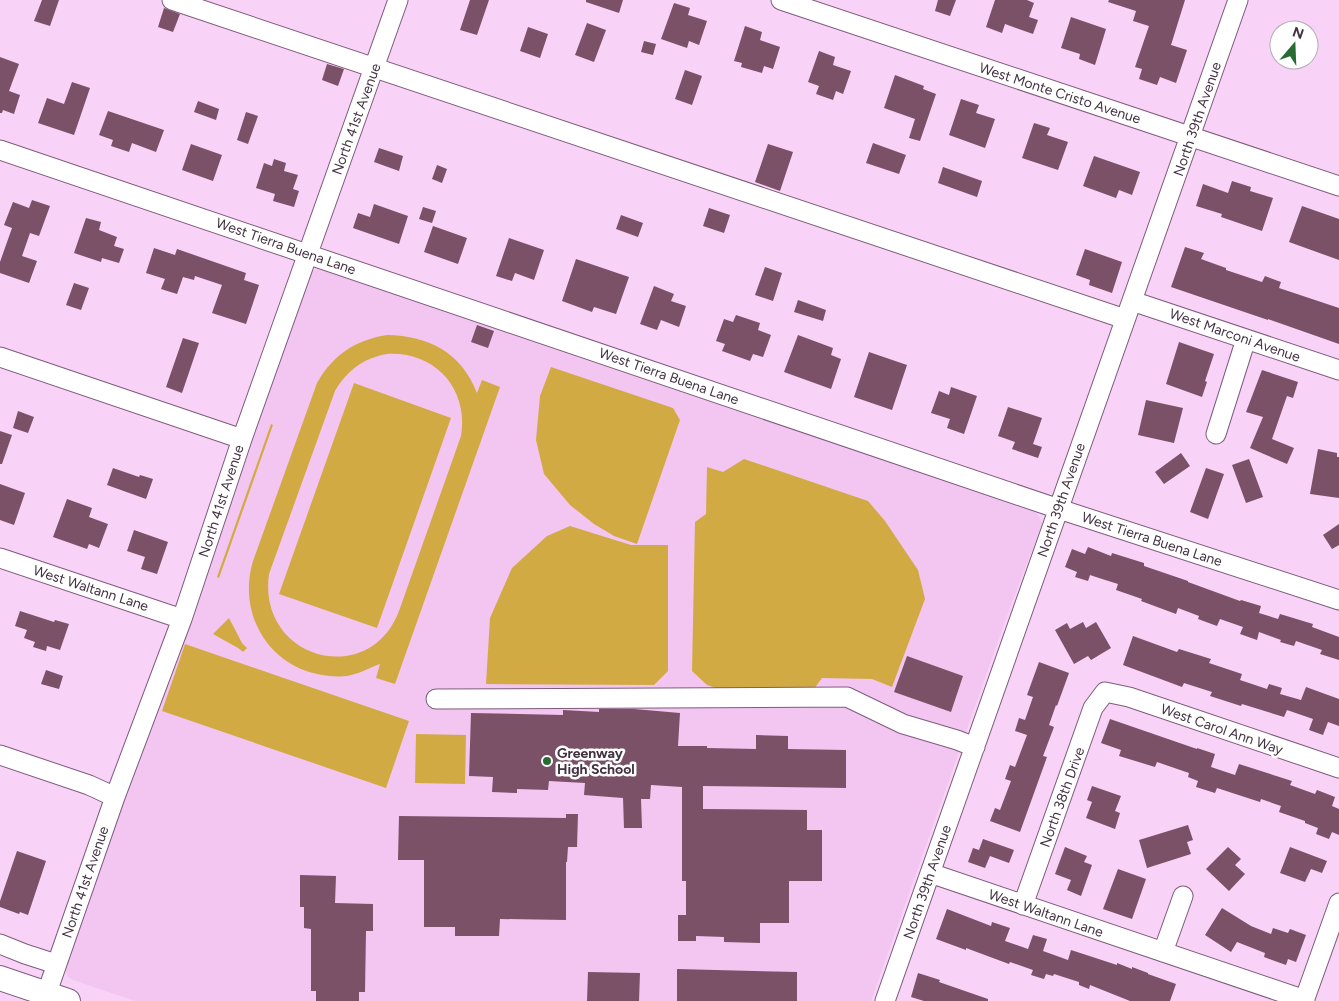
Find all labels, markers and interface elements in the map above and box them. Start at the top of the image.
north arrow [1269,20,1319,70]
text: N [1290,23,1306,43]
street label: West Monte Cristo Avenue [977,59,1143,128]
street label: North 39th Avenue [1170,59,1225,179]
street label: North 41st Avenue [328,61,385,177]
street label: West Tierra Buena Lane [214,215,358,279]
street label: West Marconi Avenue [1167,305,1303,366]
street label: West Tierra Buena Lane [597,345,741,409]
street label: North 39th Avenue [1034,440,1089,560]
street label: North 41st Avenue [195,442,248,560]
street label: West Tierra Buena Lane [1079,509,1225,570]
street label: West Waltann Lane [31,562,151,615]
street label: West Carol Ann Way [1158,701,1286,759]
street label: North 38th Drive [1036,744,1089,850]
place label: Greenway High School [557,745,635,778]
marker: Greenway High School [541,755,553,767]
street label: North 39th Avenue [900,822,955,942]
street label: North 41st Avenue [58,824,113,940]
street label: West Waltann Lane [986,886,1106,941]

